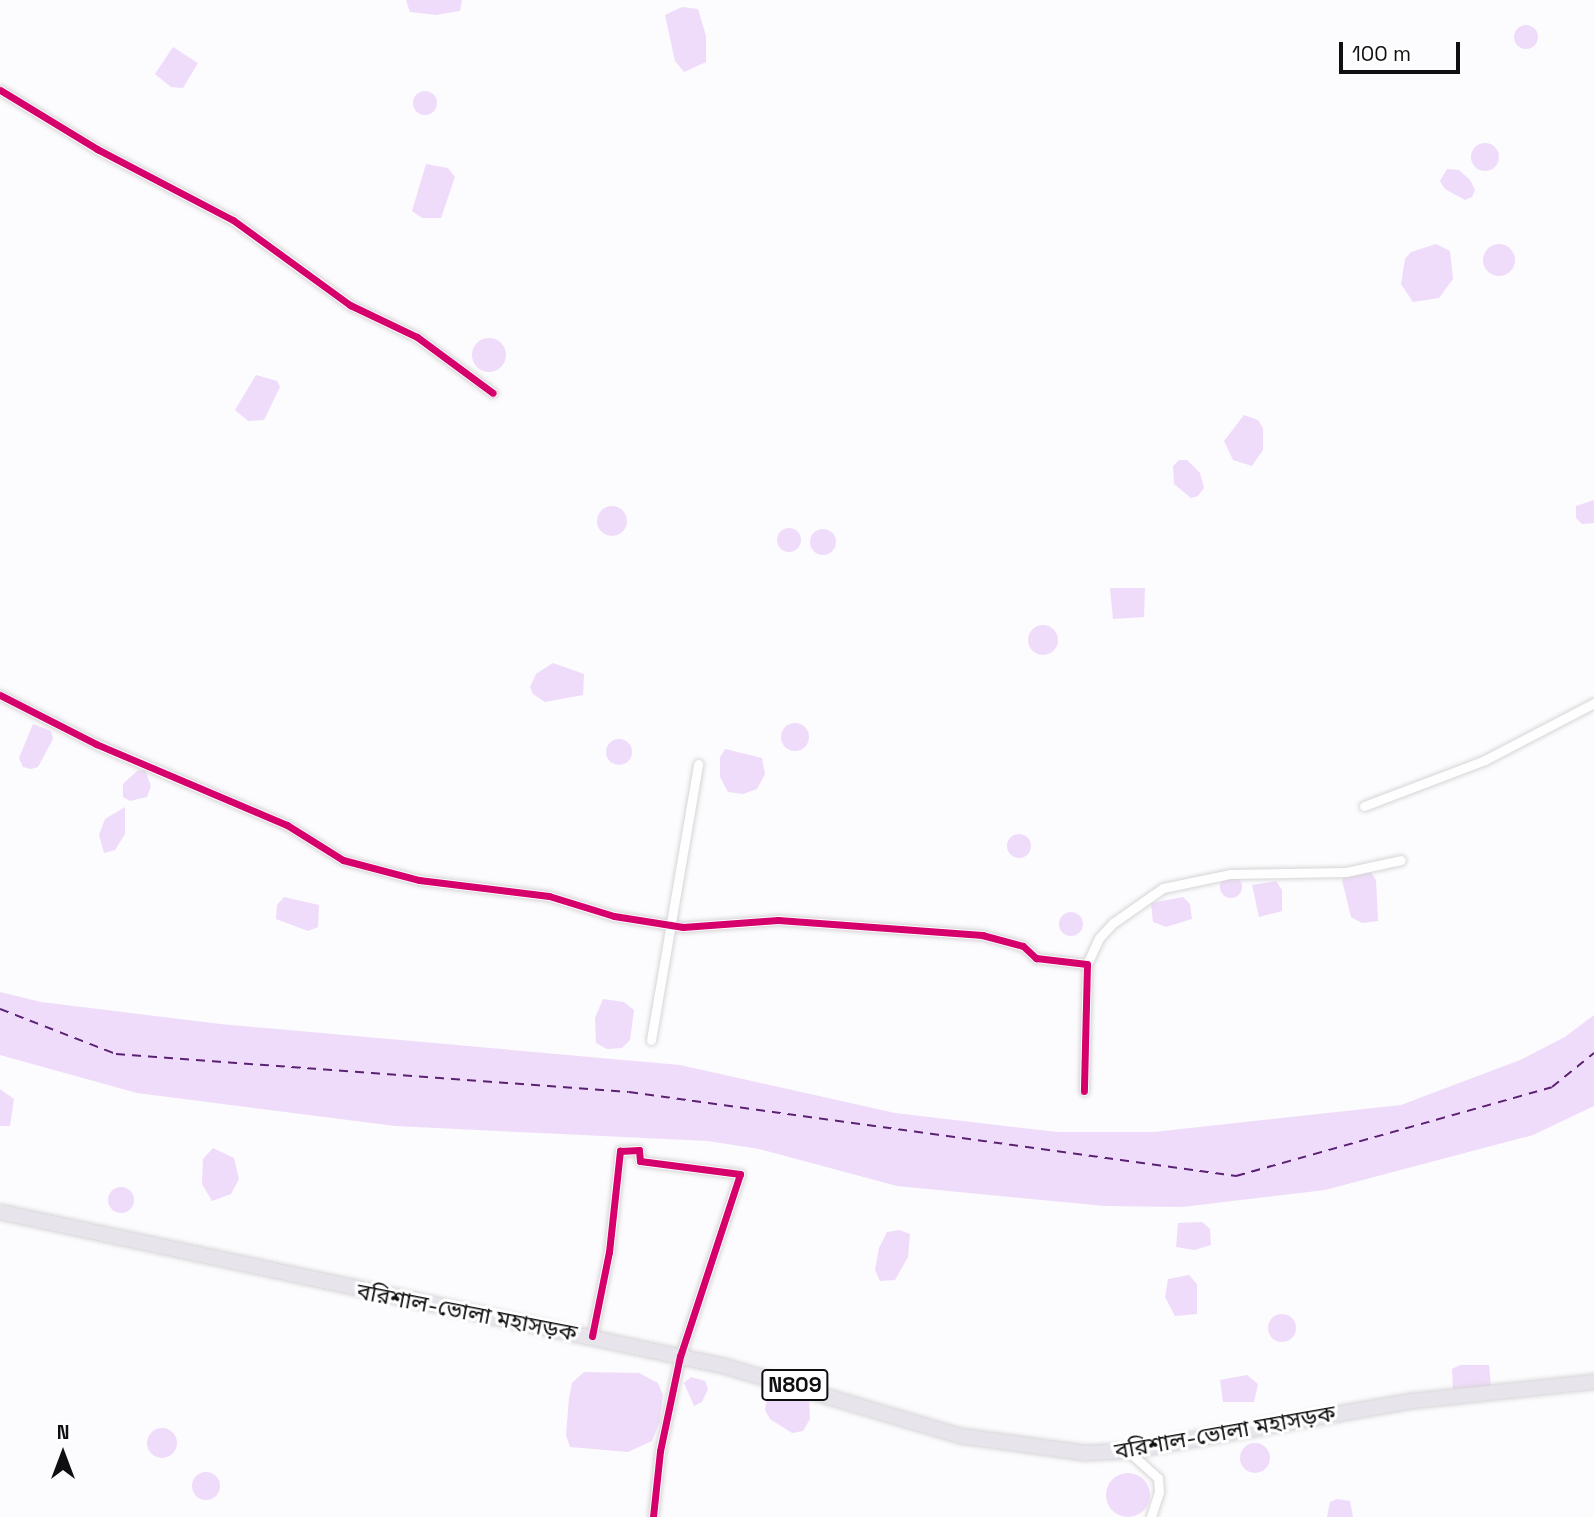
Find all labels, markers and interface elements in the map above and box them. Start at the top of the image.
scale bar [1342,28,1463,72]
text: 100 m [1352,40,1411,67]
street label: বরিশাল-ভোলা মহাসড়ক [355,1277,579,1347]
road number: N809 [760,1368,830,1402]
street label: বরিশাল-ভোলা মহাসড়ক [1112,1399,1338,1465]
north arrow [28,1419,98,1489]
text: N [57,1420,69,1445]

